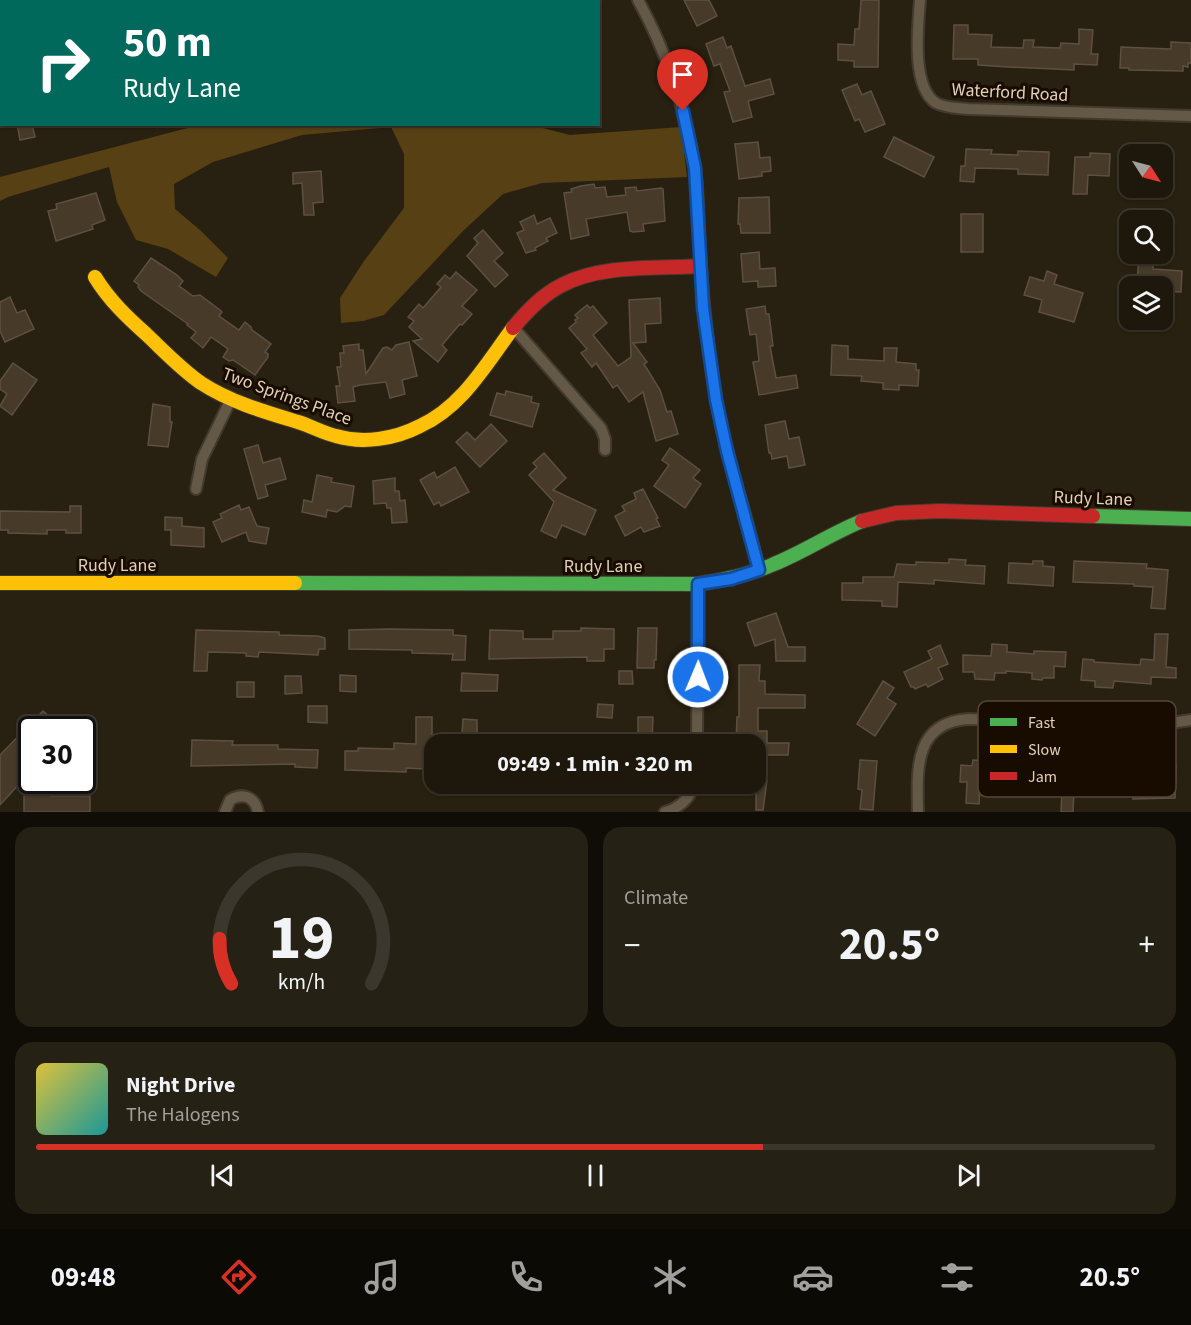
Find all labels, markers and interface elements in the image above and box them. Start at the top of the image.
text: 50 m [123,13,212,73]
icon: right [24,24,102,102]
pin [657,49,708,111]
icon: arrive [666,58,699,91]
text: Rudy Lane [123,69,241,108]
street label: Waterford Road [951,77,1069,108]
north arrow [1119,144,1173,198]
map controls [1119,144,1173,330]
button: search [1119,210,1173,264]
button: layers [1119,276,1173,330]
street label: Two Springs Place [219,361,355,432]
street label: Rudy Lane [1053,485,1133,512]
street label: Rudy Lane [78,553,156,578]
street label: Rudy Lane [564,554,642,579]
position arrow [666,645,730,709]
legend [978,701,1176,797]
text: Fast [1028,712,1056,734]
speed limit sign: 30 [18,716,96,794]
text: Slow [1028,739,1061,761]
text: 09:49 · 1 min · 320 m [497,748,693,780]
text: Jam [1028,766,1057,788]
text: Climate [624,884,688,912]
text: 19 [269,894,334,983]
text: 20.5° [839,913,940,977]
text: − [624,922,640,969]
text: + [1139,922,1155,969]
text: km/h [278,967,325,998]
text: Night Drive [126,1069,235,1101]
text: The Halogens [126,1101,240,1129]
icon: previous [206,1159,239,1192]
icon: pause [579,1159,612,1192]
icon: next [952,1159,985,1192]
icon: directions [218,1256,260,1298]
icon: music [361,1256,403,1298]
icon: phone [505,1256,547,1298]
icon: climate [649,1256,691,1298]
icon: car [792,1256,834,1298]
icon: filters [936,1256,978,1298]
text: 09:48 [51,1258,116,1297]
text: 20.5° [1079,1258,1140,1297]

